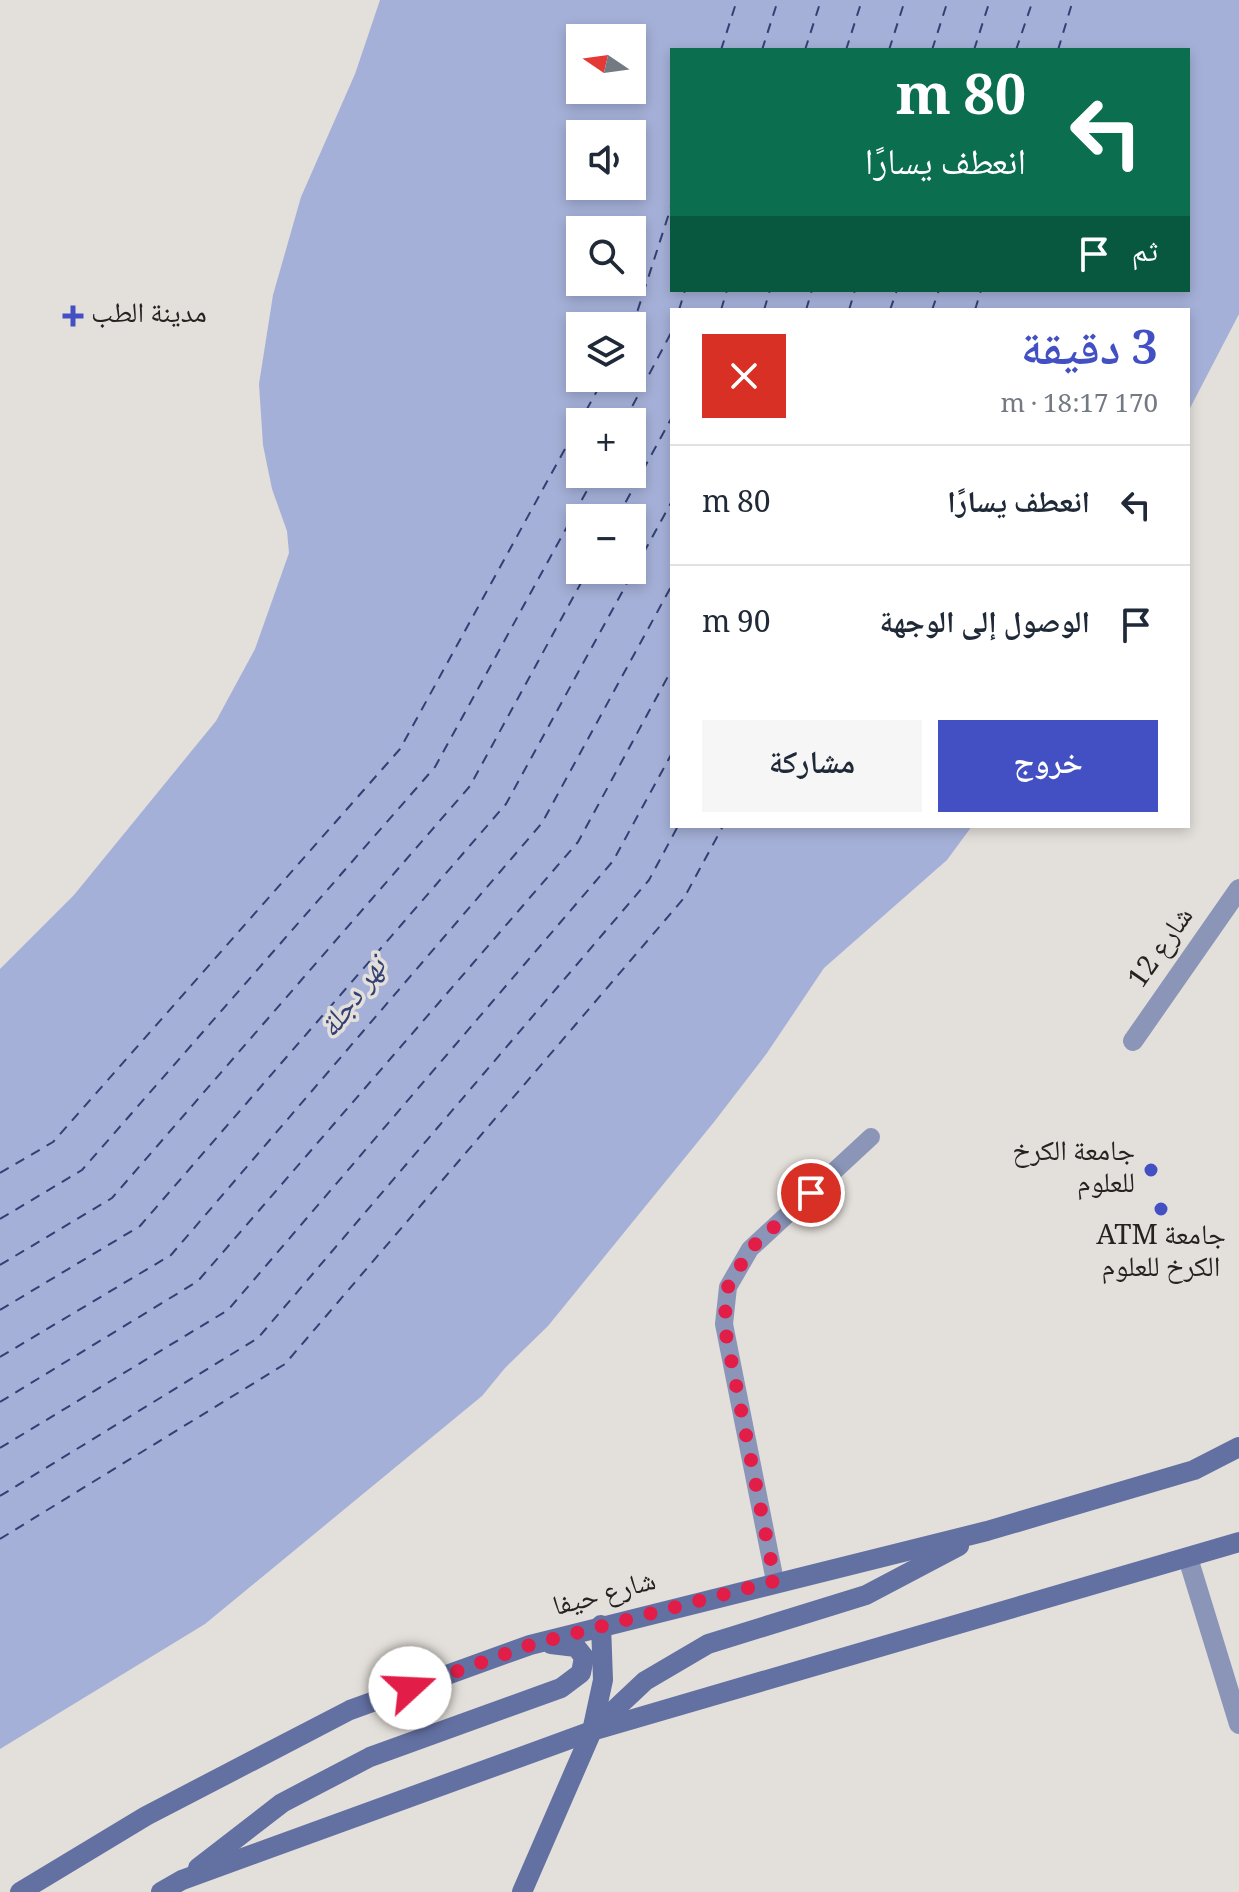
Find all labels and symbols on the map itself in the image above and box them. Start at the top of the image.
north arrow [566,24,646,104]
place label: مدينة الطب [91,292,207,340]
marker: مدينة الطب [62,305,84,327]
street label: شارع 12 [1117,898,1209,1000]
water label: نهر دجلة [308,943,405,1051]
place label: جامعة الكرخ للعلوم [1012,1130,1135,1210]
pin [777,1159,845,1227]
marker: جامعة الكرخ للعلوم [1142,1161,1160,1179]
marker: ATM جامعة الكرخ للعلوم [1152,1200,1170,1218]
place label: ATM جامعة الكرخ للعلوم [1096,1214,1226,1294]
street label: شارع حيفا [548,1559,662,1633]
position arrow [368,1646,452,1730]

